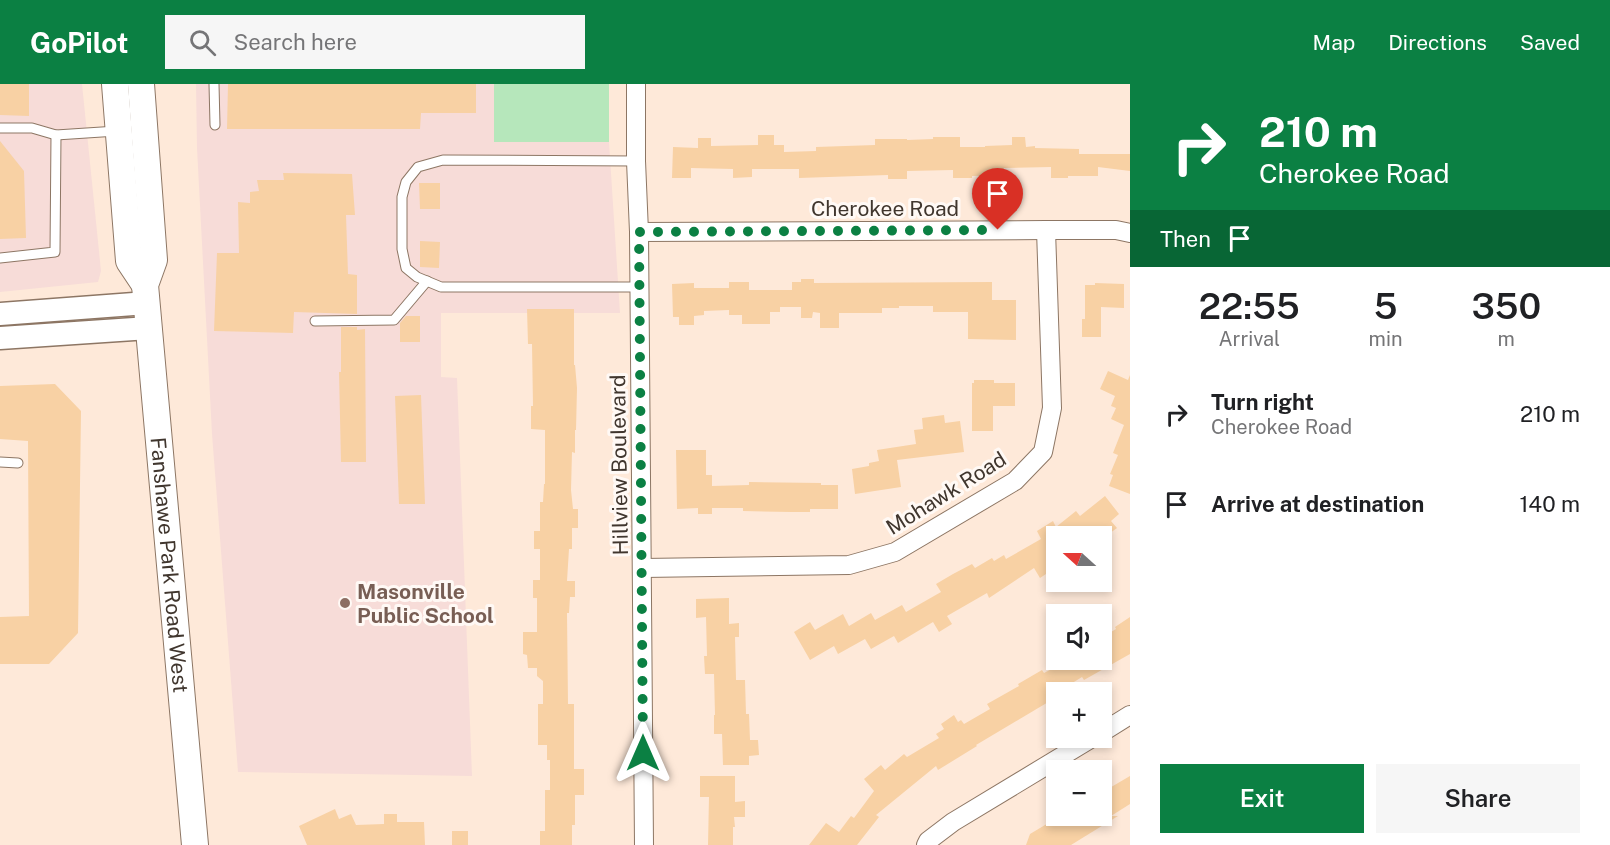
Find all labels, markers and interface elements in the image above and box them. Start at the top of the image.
search box [165,15,585,69]
text: GoPilot [30,26,129,59]
icon: search [186,26,219,59]
text: Search here [234,29,357,55]
text: Map [1313,30,1355,55]
text: Directions [1388,30,1487,55]
text: Saved [1520,30,1580,55]
text: 210 m [1259,107,1378,156]
icon: right [1160,108,1238,186]
text: Cherokee Road [1259,157,1450,189]
pin [972,168,1023,230]
icon: arrive [981,177,1014,210]
street label: Cherokee Road [811,196,959,221]
icon: arrive [1223,222,1256,255]
text: Then [1160,226,1211,252]
text: 22:55 [1199,285,1300,327]
text: 5 [1374,285,1397,327]
text: 350 [1471,285,1541,327]
text: Arrival [1218,327,1280,351]
text: min [1369,327,1403,351]
text: m [1498,327,1515,351]
street label: Hillview Boulevard [605,374,633,556]
text: Turn right [1211,389,1314,415]
icon: right [1160,398,1193,431]
text: 210 m [1520,401,1580,427]
text: Cherokee Road [1211,415,1352,439]
street label: Fanshawe Park Road West [146,436,194,694]
street label: Mohawk Road [881,446,1011,540]
icon: arrive [1160,488,1193,521]
text: Arrive at destination [1211,491,1424,517]
text: 140 m [1519,491,1580,517]
north arrow [1046,526,1112,592]
map controls [1046,526,1112,826]
place label: Masonville Public School [357,579,494,628]
marker: Masonville Public School [338,596,352,610]
button: sound [1046,604,1112,670]
button: + [1046,682,1112,748]
position arrow [611,721,675,785]
button: − [1046,760,1112,826]
button: Exit [1160,764,1364,833]
button: Share [1376,764,1580,833]

